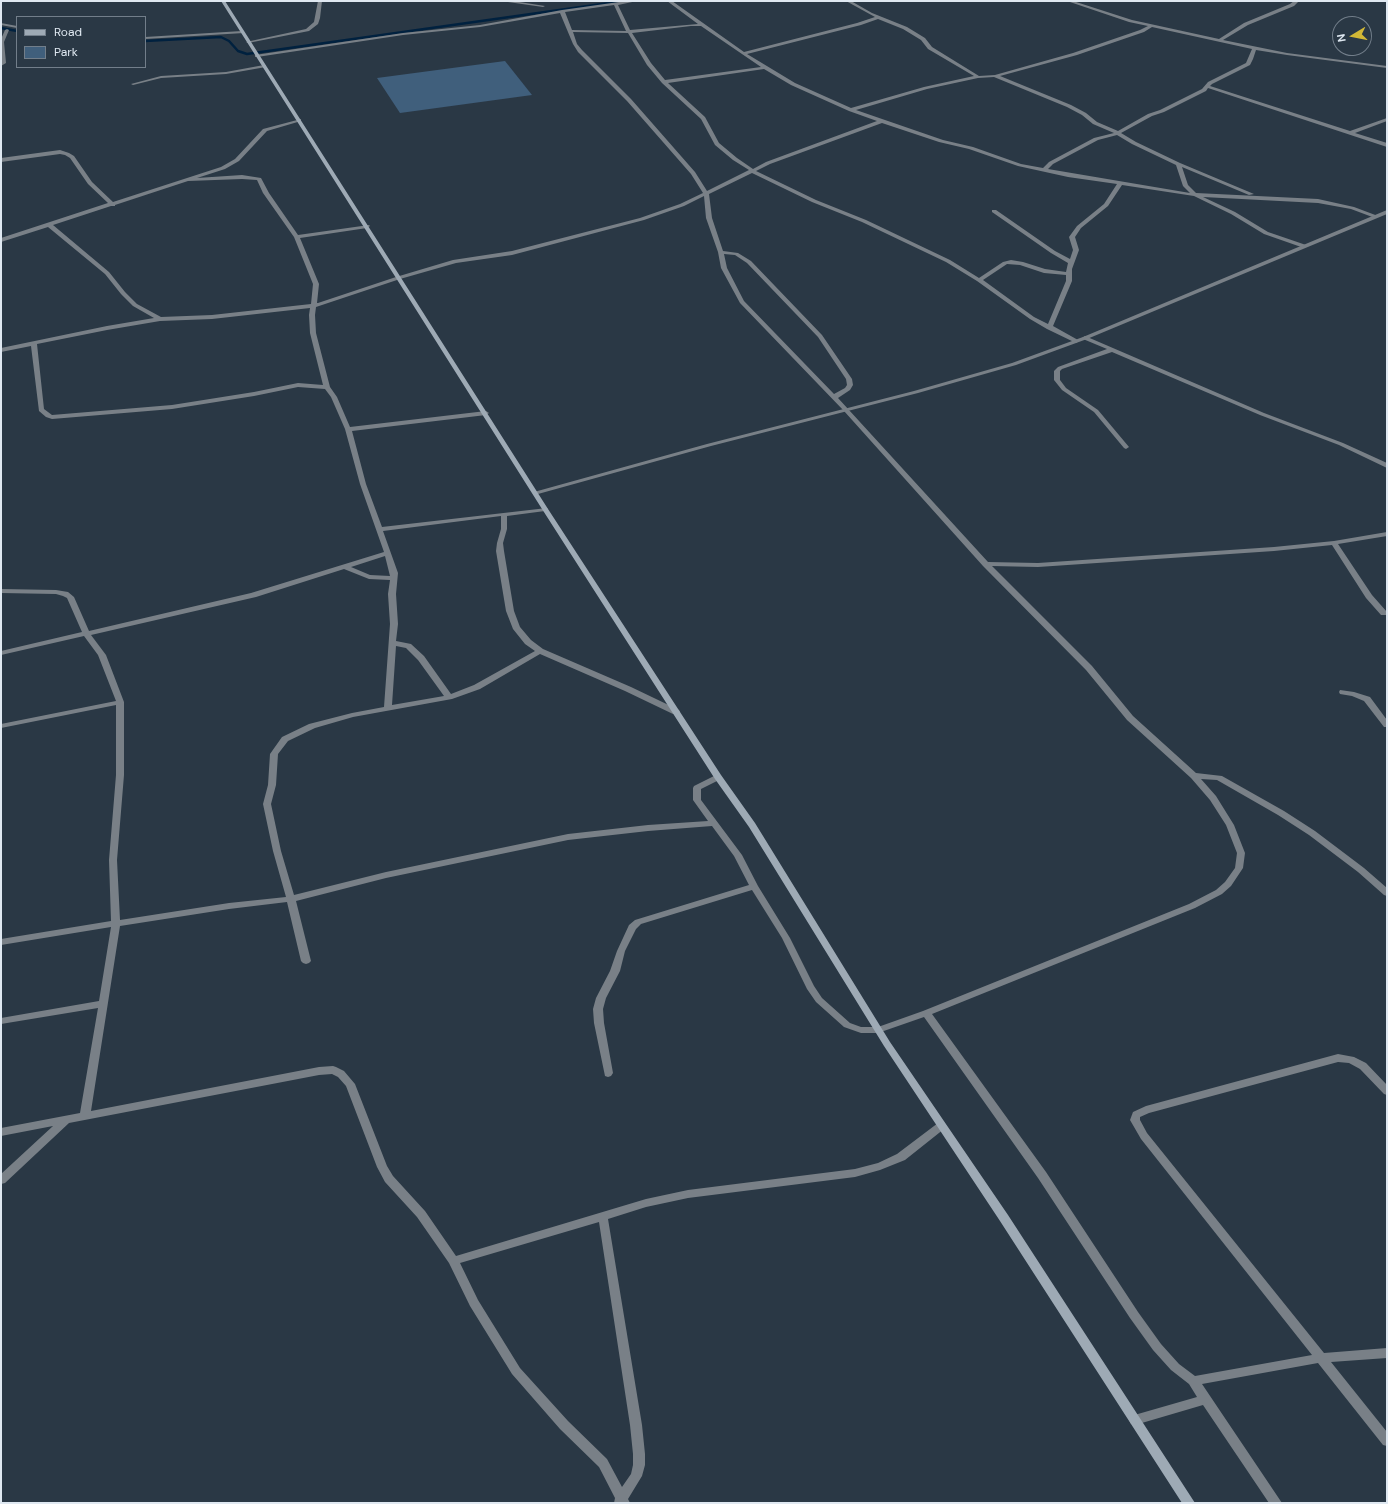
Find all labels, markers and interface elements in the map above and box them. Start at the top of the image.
legend [16,16,146,68]
north arrow [1332,16,1372,56]
text: Road [54,24,82,40]
text: N [1334,33,1349,43]
text: Park [54,44,78,60]

